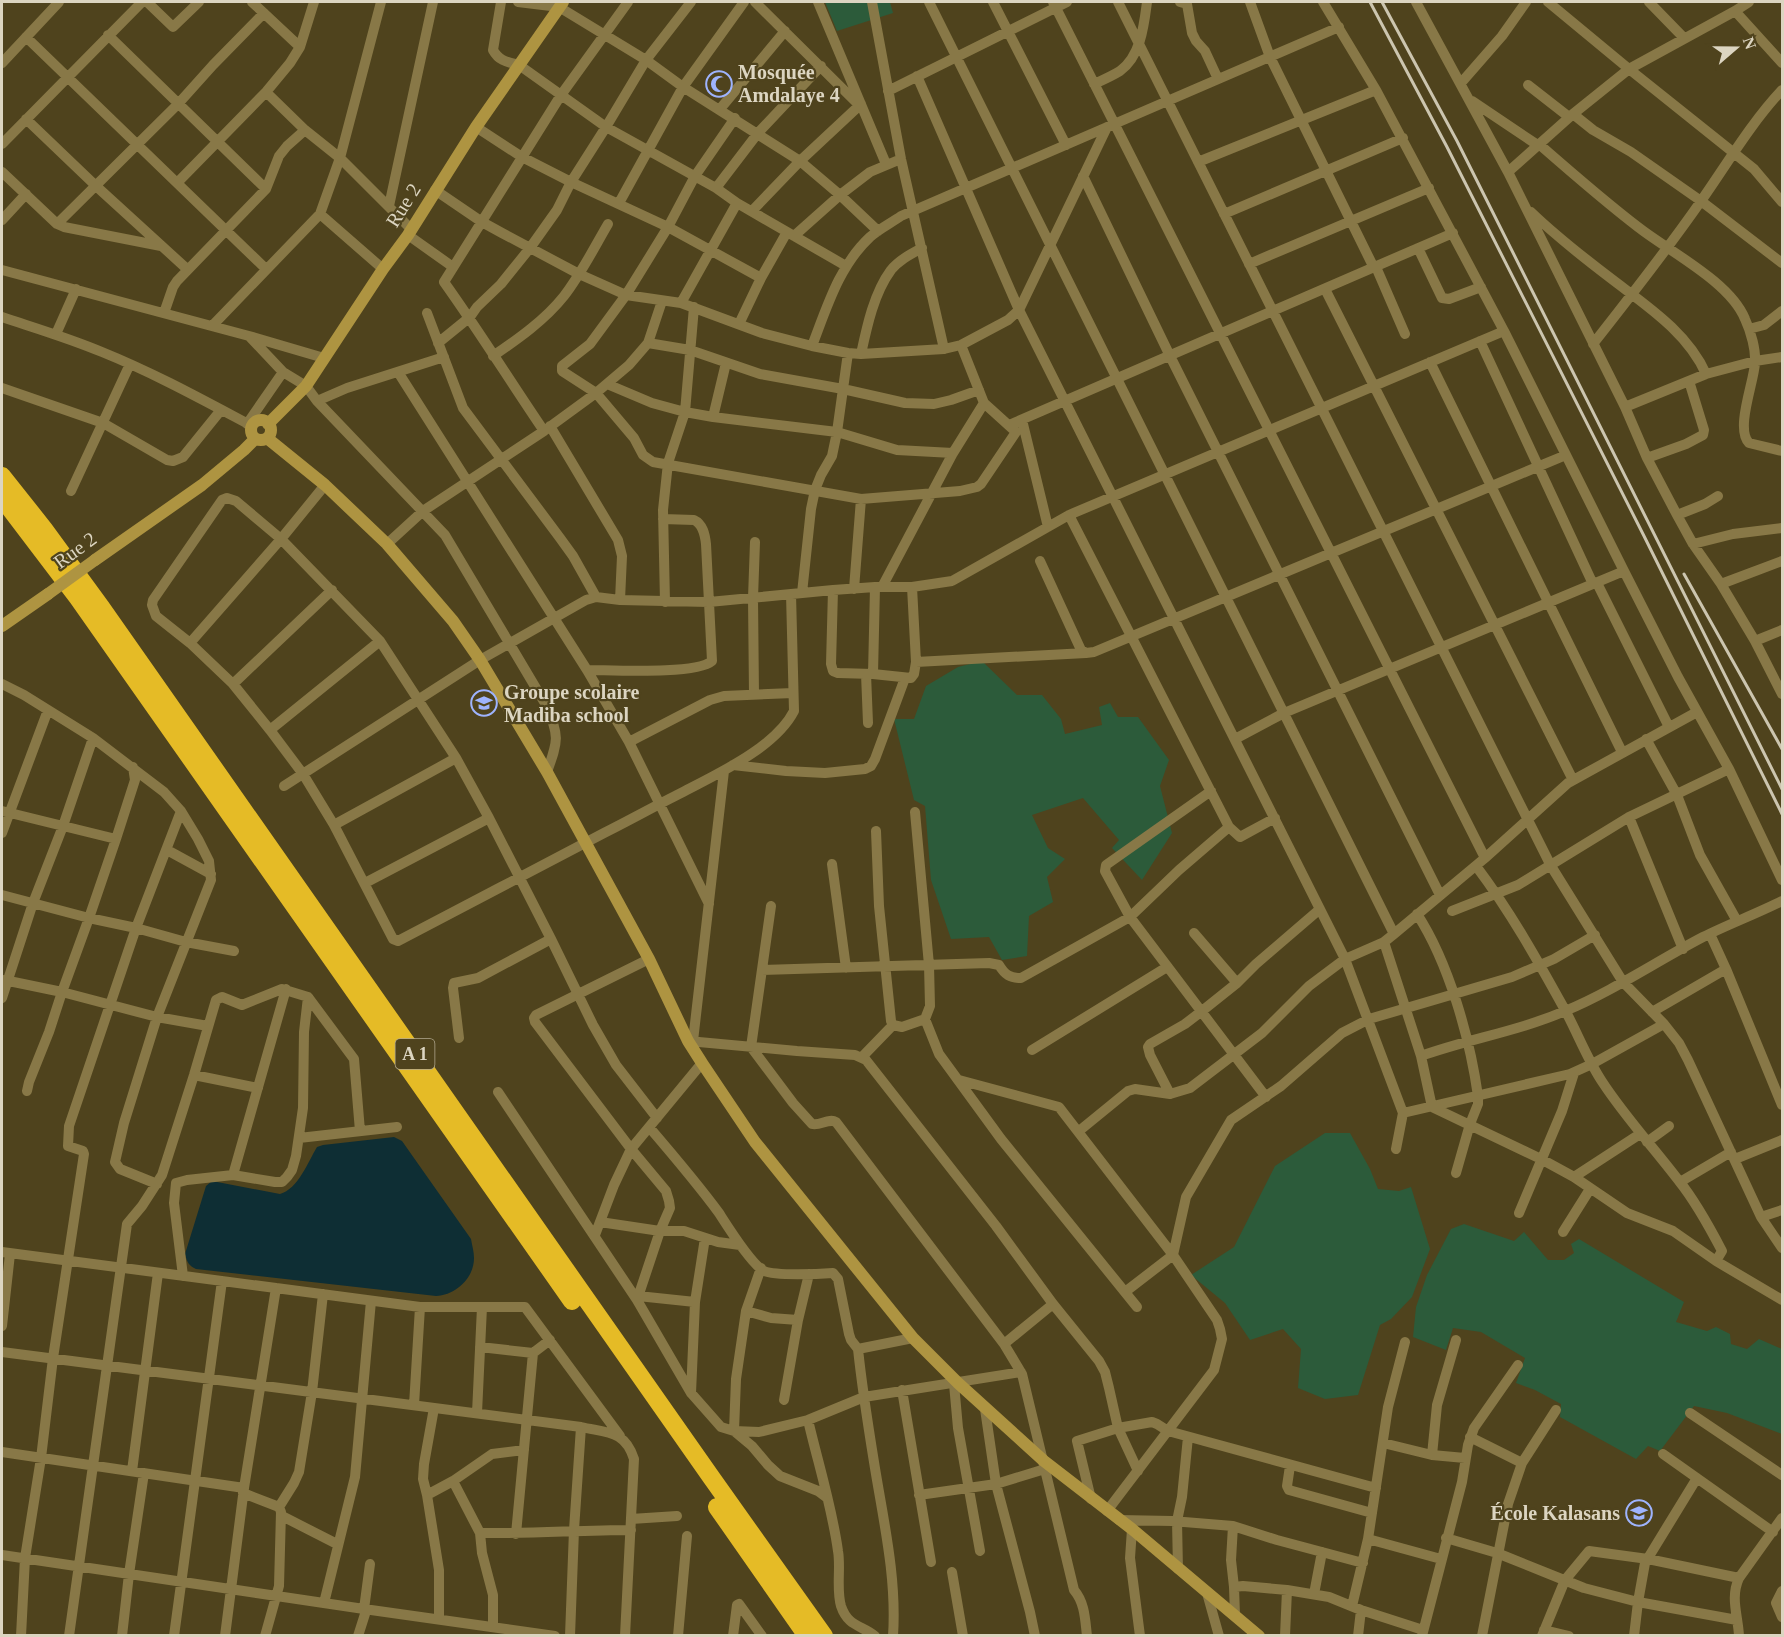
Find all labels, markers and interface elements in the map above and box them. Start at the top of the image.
north arrow [1706,18,1766,78]
text: N [1740,35,1760,52]
place label: Mosquée Amdalaye 4 [738,61,840,107]
mosque icon: Mosquée Amdalaye 4 [704,69,734,99]
street label: Rue 2 [381,179,425,231]
street label: Rue 2 [49,527,101,573]
place label: Groupe scolaire Madiba school [504,681,639,726]
school or university icon: Groupe scolaire Madiba school [469,688,499,718]
road number: A 1 [396,1039,434,1069]
school or university icon: École Kalasans [1624,1498,1654,1528]
place label: École Kalasans [1491,1502,1620,1524]

